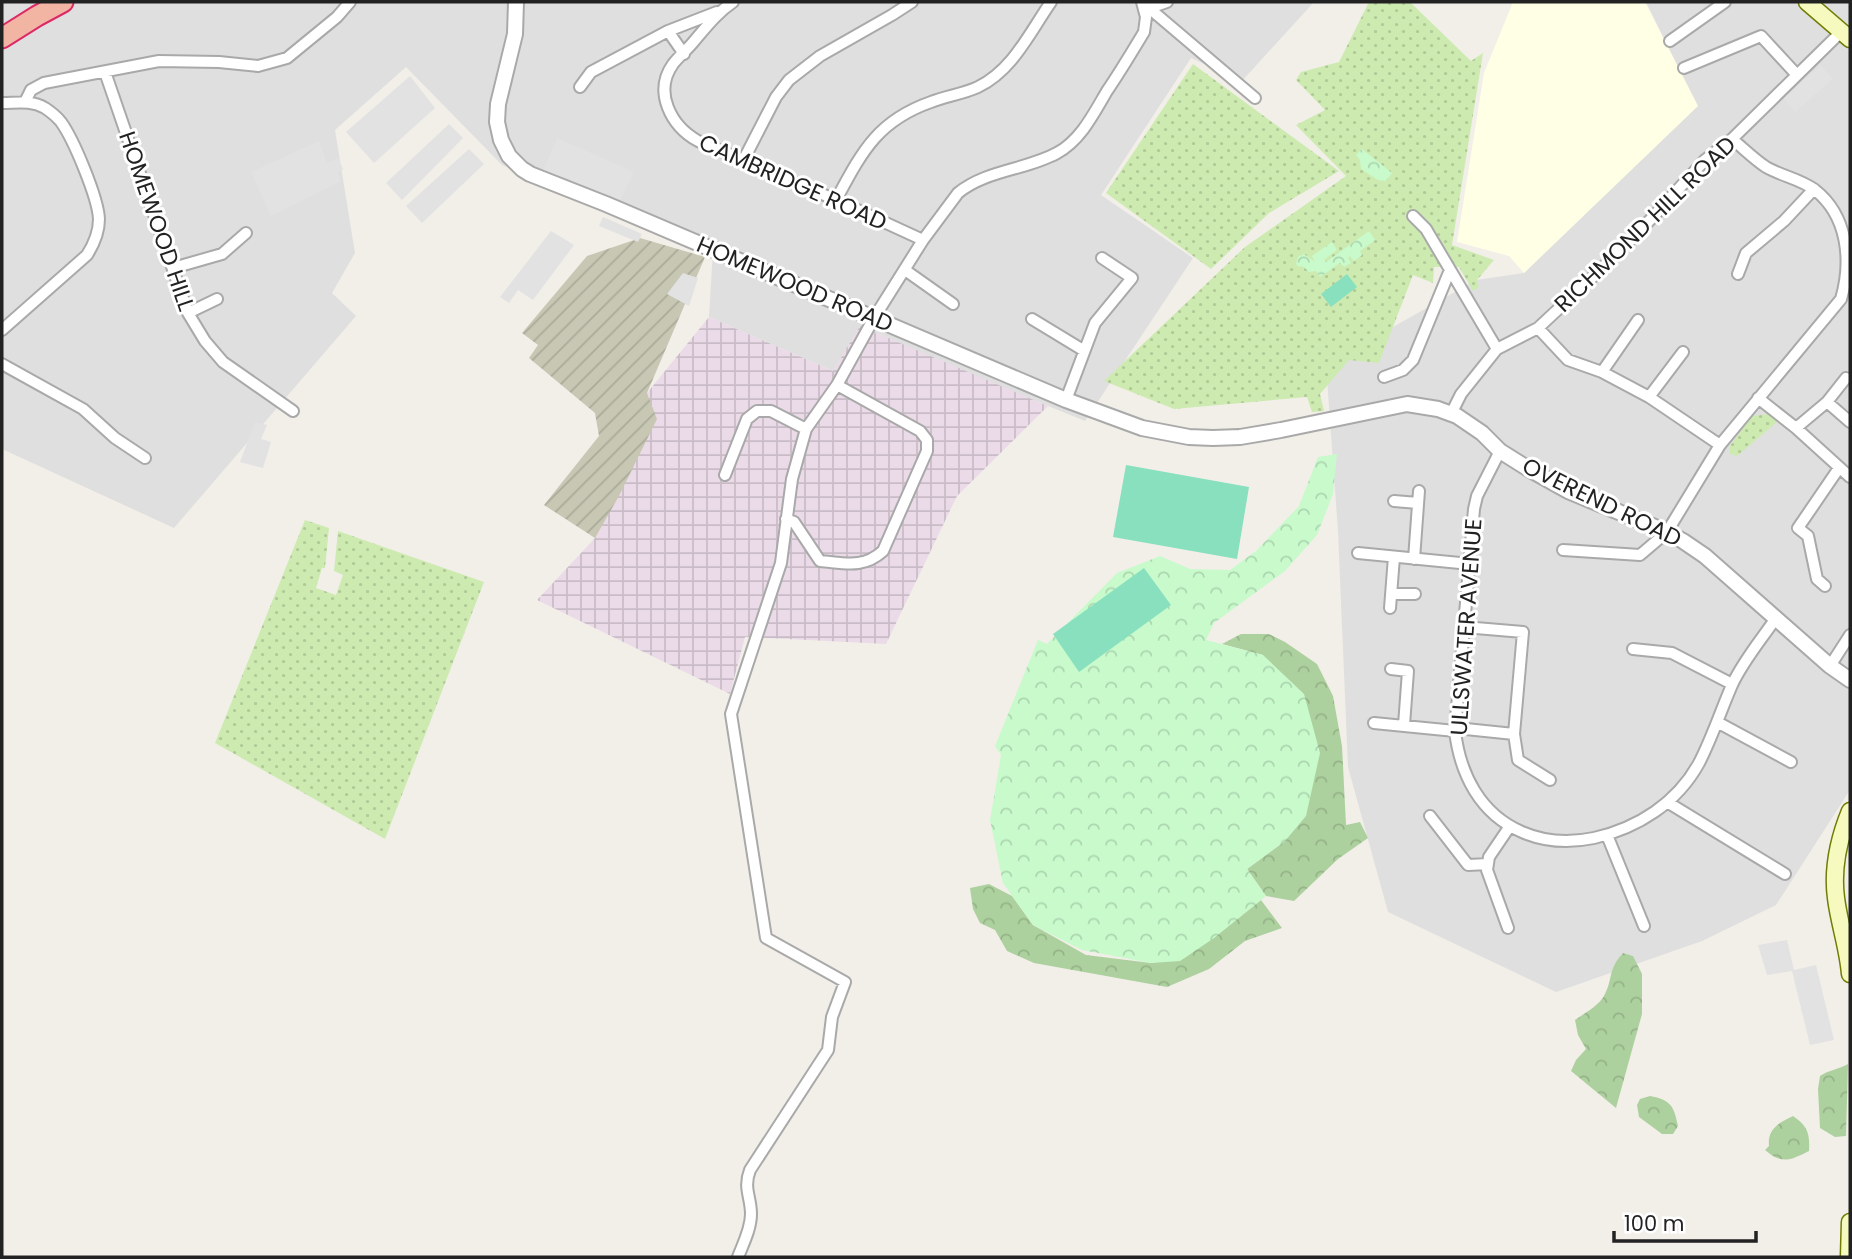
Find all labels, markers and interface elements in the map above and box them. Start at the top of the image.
street label: CAMBRIDGE ROAD [694,126,892,238]
street label: HOMEWOOD HILL [111,127,203,315]
street label: RICHMOND HILL ROAD [1547,129,1743,319]
street label: HOMEWOOD ROAD [692,228,898,340]
street label: OVEREND ROAD [1517,450,1687,554]
street label: ULLSWATER AVENUE [1442,517,1490,737]
scale bar [1614,1200,1756,1244]
text: 100 m [1624,1209,1684,1238]

